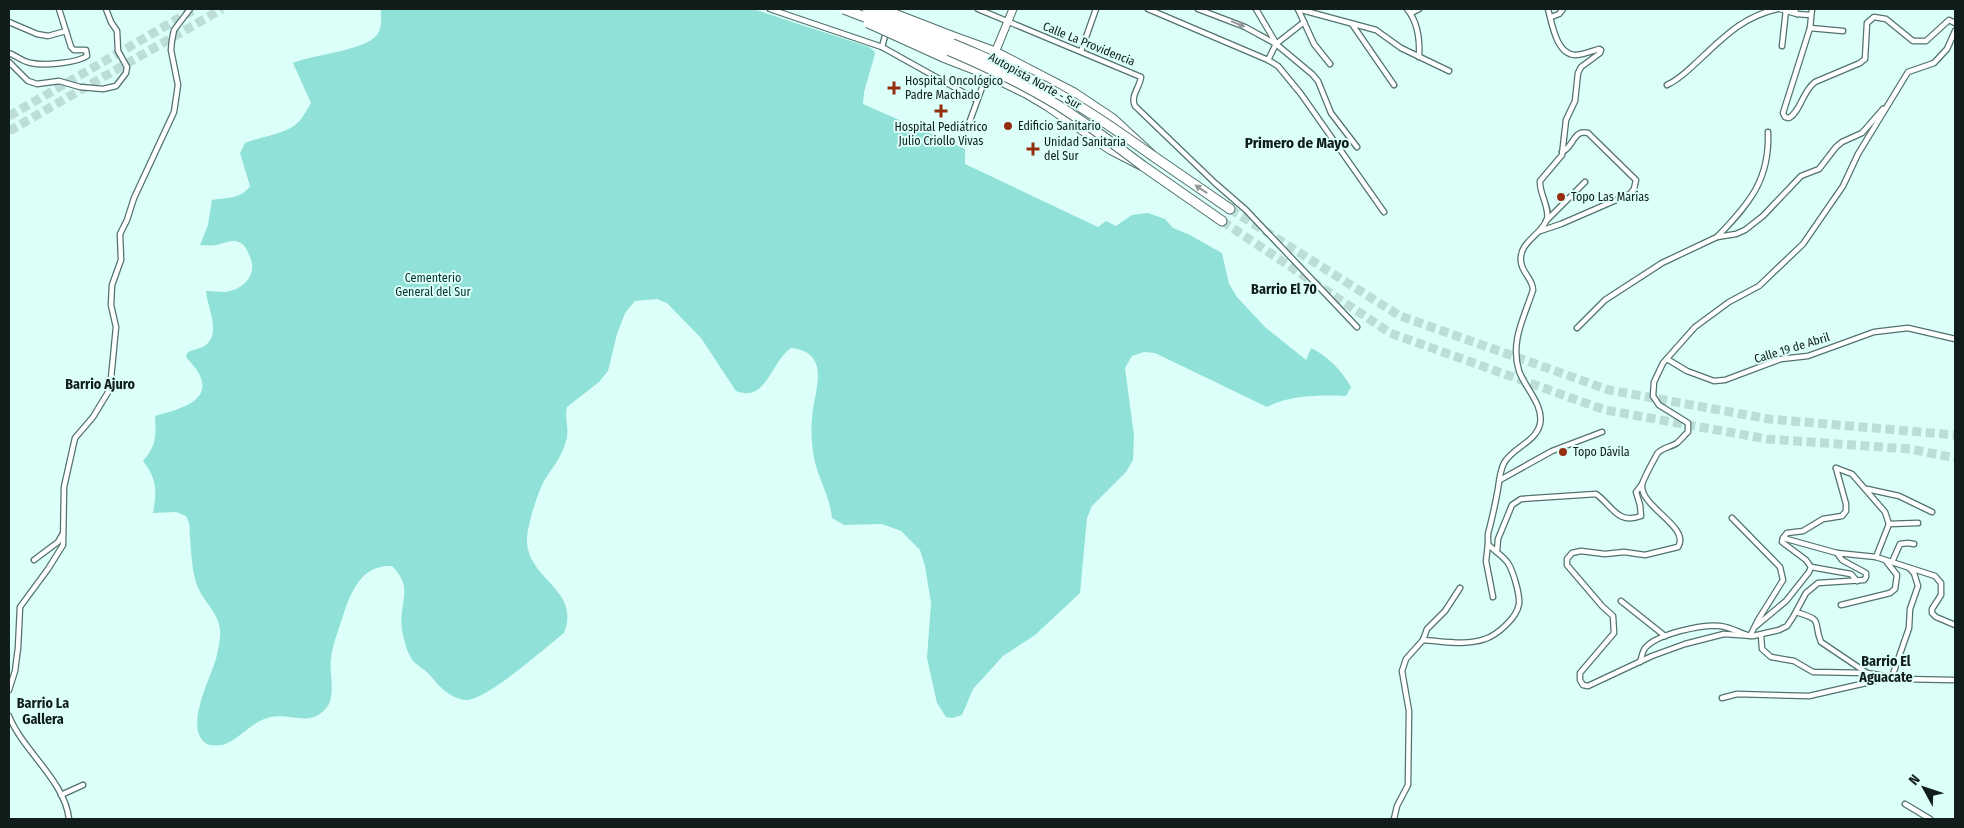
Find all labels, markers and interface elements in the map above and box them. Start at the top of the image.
street label: Calle La Providencia [1041,19,1137,69]
one-way arrow [1231,21,1245,29]
street label: Autopista Norte - Sur [986,50,1084,113]
place label: Hospital Oncológico Padre Machado [905,74,1003,102]
marker: Hospital Oncológico Padre Machado [887,81,901,95]
marker: Hospital Pediátrico Julio Criollo Vivas [934,104,948,118]
place label: Edificio Sanitario [1018,119,1101,133]
place label: Hospital Pediátrico Julio Criollo Vivas [894,120,988,148]
marker: Edificio Sanitario [1002,120,1014,132]
district label: Primero de Mayo [1245,134,1349,152]
place label: Unidad Sanitaria del Sur [1044,135,1126,163]
marker: Unidad Sanitaria del Sur [1026,142,1040,156]
one-way arrow [1195,184,1208,194]
place label: Topo Las Marías [1571,190,1649,204]
marker: Topo Las Marías [1555,191,1567,203]
park label: Cementerio General del Sur [395,271,472,299]
district label: Barrio El 70 [1251,281,1317,298]
street label: Calle 19 de Abril [1752,330,1832,366]
district label: Barrio Ajuro [65,376,135,393]
place label: Topo Dávila [1573,445,1630,459]
marker: Topo Dávila [1557,446,1569,458]
district label: Barrio El Aguacate [1858,653,1913,686]
district label: Barrio La Gallera [17,695,69,728]
north arrow [1899,763,1949,813]
text: N [1905,771,1924,789]

